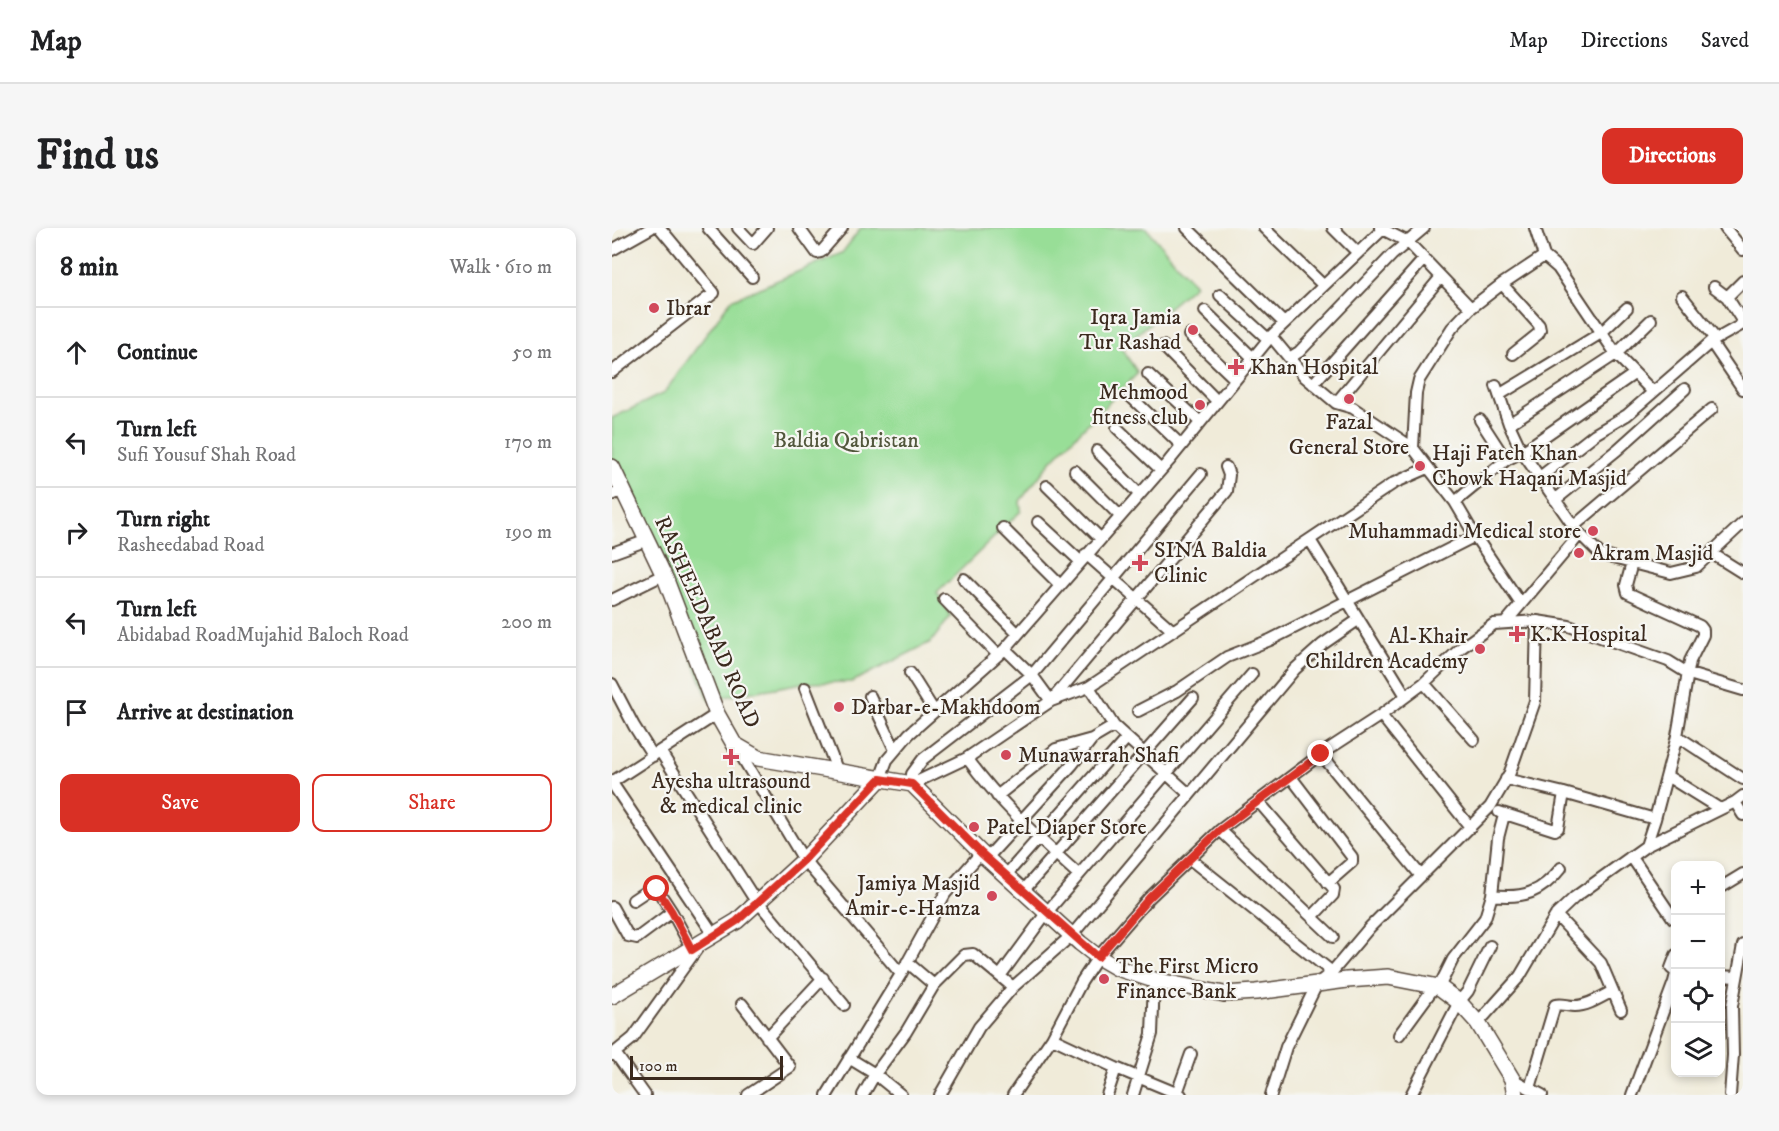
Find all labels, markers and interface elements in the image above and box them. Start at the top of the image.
text: Map [30,24,82,59]
text: Map [1509,28,1548,54]
text: Directions [1581,28,1668,54]
text: Saved [1701,28,1749,54]
button: Directions [1602,128,1743,184]
text: Find us [36,130,159,182]
text: 8 min [60,251,118,284]
text: Walk · 610 m [449,255,552,280]
place label: Ibrar [666,295,712,322]
marker: Ibrar [647,301,661,315]
place label: Iqra Jamia Tur Rashad [1079,304,1182,356]
marker: Iqra Jamia Tur Rashad [1186,323,1200,337]
icon: ahead [60,336,93,369]
text: Continue [117,339,198,366]
text: 50 m [512,340,552,365]
place label: Khan Hospital [1250,354,1379,381]
marker: Khan Hospital [1227,358,1245,376]
place label: Mehmood fitness club [1092,379,1188,431]
marker: Fazal General Store [1342,392,1356,406]
marker: Mehmood fitness club [1193,398,1207,412]
place label: Fazal General Store [1289,409,1409,461]
text: Turn left [117,416,197,443]
icon: left [60,426,93,459]
park label: Baldia Qabristan [773,427,919,454]
text: 170 m [504,430,552,455]
place label: Haji Fateh Khan Chowk Haqani Masjid [1432,440,1627,492]
text: Sufi Yousuf Shah Road [117,443,296,468]
marker: Haji Fateh Khan Chowk Haqani Masjid [1413,459,1427,473]
text: Turn right [117,506,210,533]
street label: RASHEEDABAD ROAD [648,512,766,732]
icon: right [60,516,93,549]
place label: Muhammadi Medical store [1348,518,1581,545]
text: 190 m [505,520,552,545]
marker: Muhammadi Medical store [1586,524,1600,538]
text: Rasheedabad Road [117,533,264,558]
place label: SINA Baldia Clinic [1154,537,1267,589]
place label: Akram Masjid [1591,540,1713,567]
marker: Akram Masjid [1572,546,1586,560]
marker: SINA Baldia Clinic [1131,554,1149,572]
text: Turn left [117,596,197,623]
icon: left [60,606,93,639]
text: 200 m [501,610,552,635]
place label: K.K Hospital [1530,621,1647,648]
text: Abidabad RoadMujahid Baloch Road [117,623,409,648]
place label: Al-Khair Children Academy [1305,623,1469,675]
marker: K.K Hospital [1508,625,1526,643]
marker: Al-Khair Children Academy [1473,642,1487,656]
place label: Darbar-e-Makhdoom [851,694,1040,721]
icon: arrive [60,696,93,729]
text: Arrive at destination [117,699,294,726]
marker: Darbar-e-Makhdoom [832,700,846,714]
route end [1307,740,1333,766]
place label: Munawarrah Shafi [1018,742,1179,769]
marker: Ayesha ultrasound & medical clinic [722,748,740,766]
marker: Munawarrah Shafi [999,748,1013,762]
place label: Ayesha ultrasound & medical clinic [652,768,810,820]
button: Save [60,774,300,832]
button: Share [312,774,552,832]
place label: Patel Diaper Store [986,814,1147,841]
marker: Patel Diaper Store [967,820,981,834]
map controls [1671,861,1725,1077]
button: + [1671,861,1725,915]
place label: Jamiya Masjid Amir-e-Hamza [845,870,981,922]
route start [643,875,669,901]
marker: Jamiya Masjid Amir-e-Hamza [985,889,999,903]
button: − [1671,915,1725,969]
place label: The First Micro Finance Bank [1116,953,1259,1005]
button: locate [1671,969,1725,1023]
marker: The First Micro Finance Bank [1097,972,1111,986]
button: layers [1671,1023,1725,1077]
scale bar [630,1053,783,1080]
text: 100 m [639,1056,678,1076]

